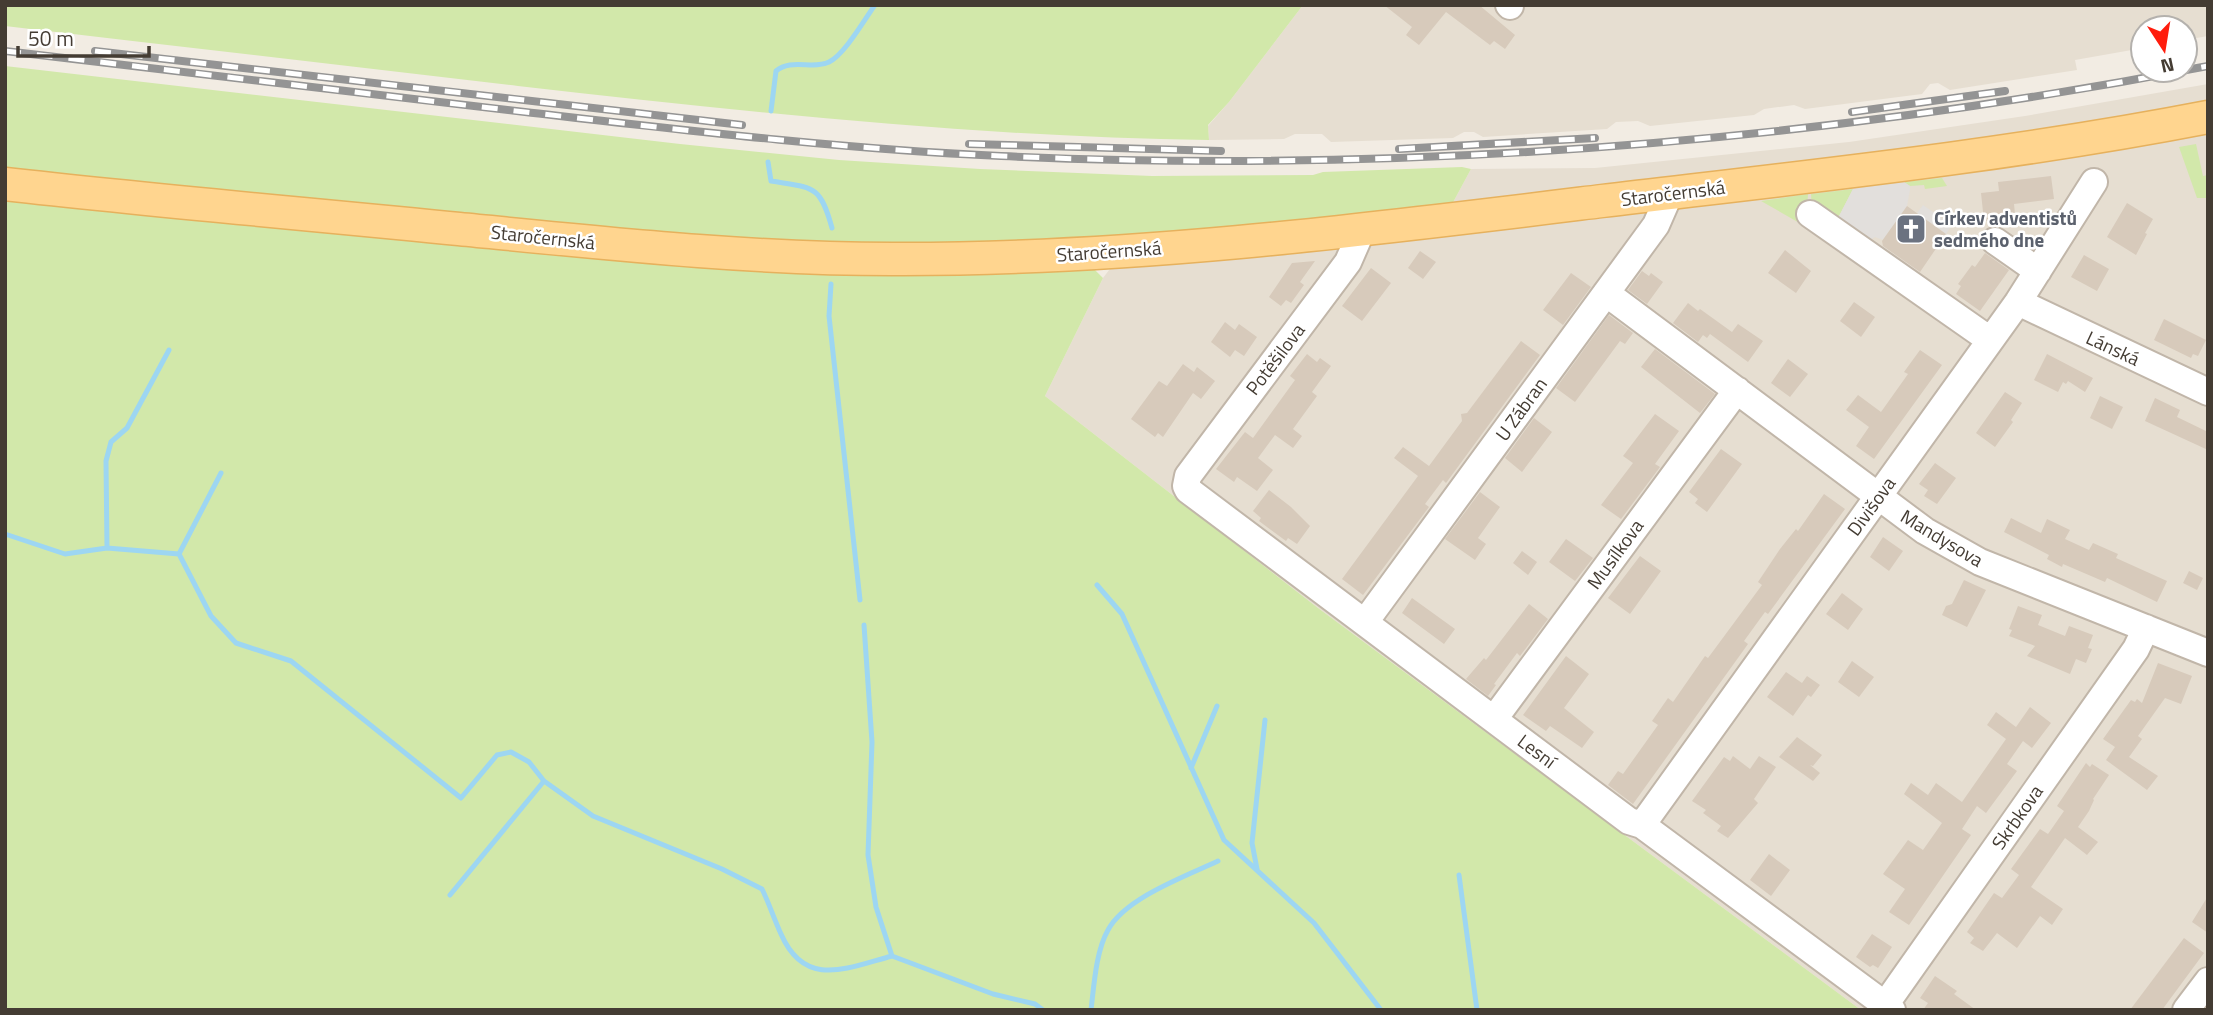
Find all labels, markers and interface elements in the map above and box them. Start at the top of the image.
scale bar [18,14,149,58]
north arrow [2129,14,2199,84]
text: 50 m [28,22,74,54]
text: N [2158,51,2177,82]
street label: Staročernská [1619,172,1727,213]
place label: Církev adventistů sedmého dne [1934,203,2077,254]
church icon: Církev adventistů sedmého dne [1894,212,1928,246]
street label: Staročernská [489,217,597,256]
street label: Staročernská [1056,232,1163,269]
street label: Potěšilova [1238,316,1311,401]
street label: Lánská [2082,323,2145,373]
street label: U Zábran [1488,371,1554,447]
street label: Divišova [1839,470,1902,541]
street label: Mandysova [1895,501,1990,574]
street label: Musílkova [1579,512,1650,595]
street label: Lesní [1512,726,1564,776]
street label: Skrbkova [1984,778,2050,855]

